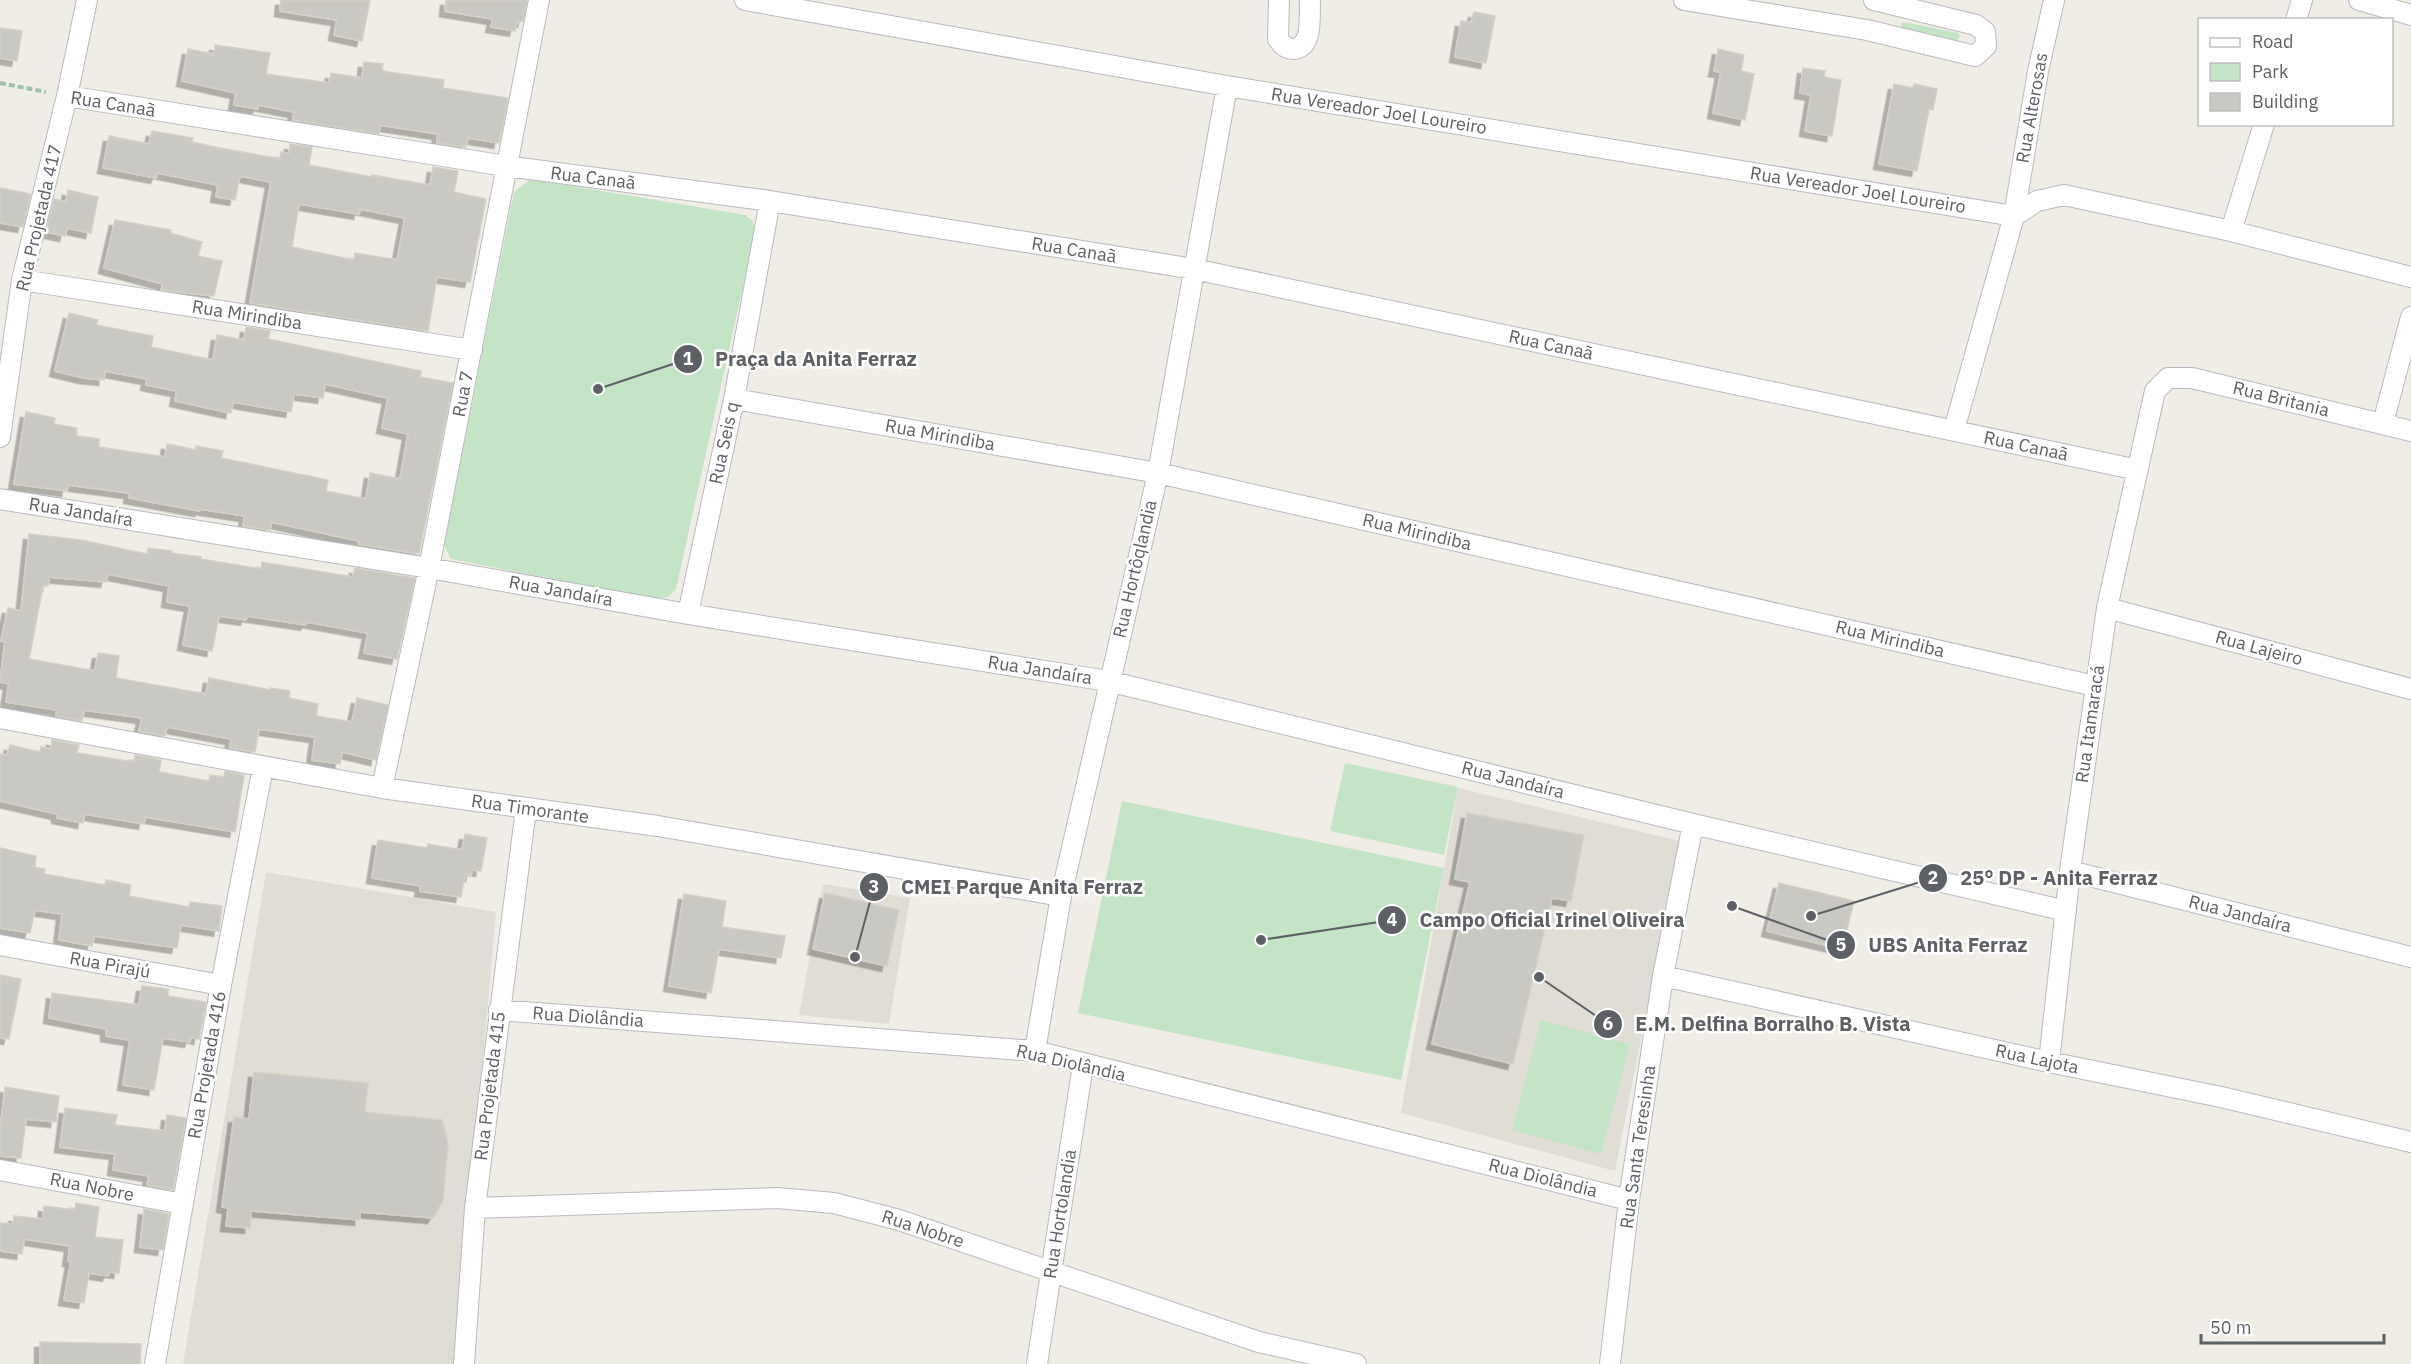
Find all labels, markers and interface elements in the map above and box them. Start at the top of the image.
legend [2198,18,2393,126]
text: Road [2252,30,2293,53]
street label: Rua Alterosas [2010,51,2053,165]
text: Park [2252,60,2289,83]
street label: Rua Vereador Joel Loureiro [1270,82,1489,139]
street label: Rua Canaã [69,85,158,122]
text: Building [2252,90,2319,113]
street label: Rua Projetada 417 [10,142,67,294]
street label: Rua Canaã [549,161,637,194]
street label: Rua Vereador Joel Loureiro [1749,161,1968,218]
street label: Rua Canaã [1030,231,1119,268]
street label: Rua Mirindiba [190,294,304,335]
street label: Rua Canaã [1507,324,1596,365]
callout: Praça da Anita Ferraz [673,340,929,378]
text: Praça da Anita Ferraz [715,345,917,372]
text: 1 [683,347,694,370]
street label: Rua 7 [447,369,478,419]
street label: Rua Britania [2230,375,2332,422]
street label: Rua Seis q [704,399,743,486]
street label: Rua Mirindiba [883,414,997,456]
street label: Rua Canaã [1982,425,2071,466]
street label: Rua Jandaíra [27,492,135,531]
street label: Rua Hortôqlandia [1107,497,1162,640]
street label: Rua Mirindiba [1360,508,1474,555]
street label: Rua Jandaíra [507,570,615,611]
street label: Rua Mirindiba [1833,615,1947,662]
street label: Rua Lajeiro [2213,625,2305,670]
street label: Rua Jandaíra [986,650,1094,689]
street label: Rua Itamaracá [2070,663,2109,784]
street label: Rua Jandaíra [1459,756,1567,804]
street label: Rua Timorante [470,789,591,828]
callout: 25° DP - Anita Ferraz [1918,859,2170,897]
text: 25° DP - Anita Ferraz [1960,864,2158,891]
text: 2 [1928,866,1938,889]
callout: CMEI Parque Anita Ferraz [859,868,1155,906]
text: CMEI Parque Anita Ferraz [901,873,1143,900]
text: 3 [869,875,879,898]
street label: Rua Jandaíra [2186,890,2294,938]
callout: Campo Oficial Irinel Oliveira [1377,901,1696,939]
text: Campo Oficial Irinel Oliveira [1419,906,1685,933]
text: 4 [1387,908,1398,931]
callout: UBS Anita Ferraz [1826,926,2040,964]
text: UBS Anita Ferraz [1868,931,2028,958]
text: 5 [1836,933,1847,956]
street label: Rua Pirajú [68,946,152,983]
street label: Rua Projetada 416 [182,989,231,1141]
street label: Rua Diolândia [532,1001,645,1032]
callout: E.M. Delfina Borralho B. Vista [1593,1005,1923,1043]
street label: Rua Projetada 415 [469,1010,510,1162]
text: E.M. Delfina Borralho B. Vista [1635,1010,1911,1037]
text: 6 [1603,1012,1614,1035]
street label: Rua Lajota [1993,1038,2081,1079]
street label: Rua Diolândia [1014,1039,1128,1086]
street label: Rua Santa Teresinha [1615,1063,1660,1230]
street label: Rua Hortolandia [1038,1147,1081,1280]
street label: Rua Diolândia [1486,1153,1600,1202]
street label: Rua Nobre [48,1167,136,1206]
street label: Rua Nobre [879,1204,967,1253]
scale bar [2201,1307,2384,1345]
text: 50 m [2210,1316,2252,1339]

